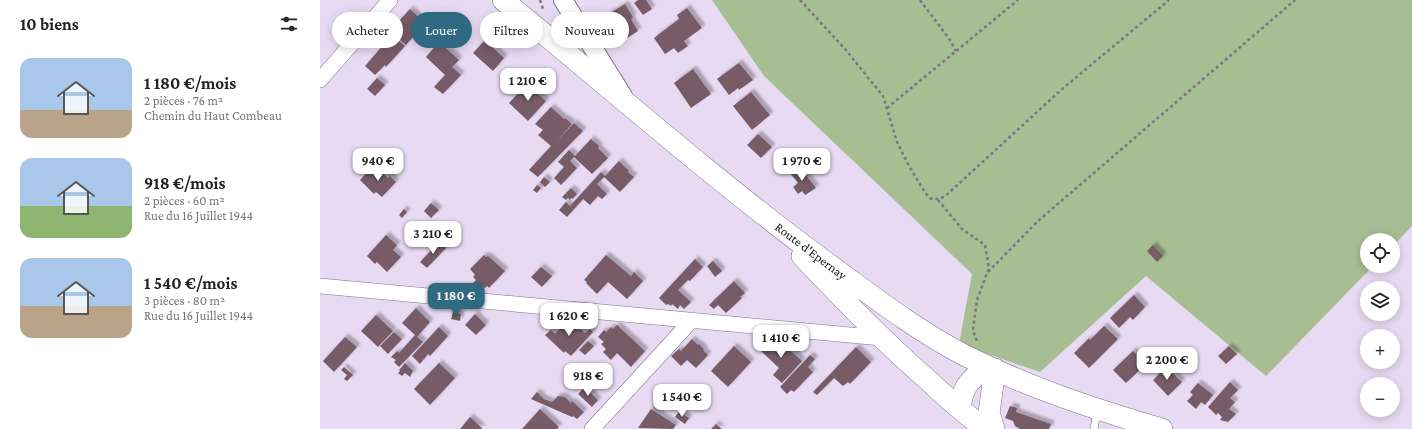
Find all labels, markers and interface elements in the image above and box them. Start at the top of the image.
chip: Acheter [332,12,403,48]
chip: Louer [411,12,472,48]
chip: Filtres [480,12,543,48]
chip: Nouveau [551,12,629,48]
icon: filters [278,13,300,35]
text: 10 biens [20,15,79,34]
pin: 1 210 € [491,68,565,102]
text: 1 210 € [509,73,547,88]
icon: home [52,74,100,122]
text: 1 180 €/mois [144,74,236,93]
text: 2 pièces · 76 m² [144,93,223,108]
text: Chemin du Haut Combeau [144,108,282,123]
pin: 940 € [350,148,406,182]
pin: 1 970 € [765,148,839,182]
text: 940 € [362,153,394,168]
text: 1 970 € [782,153,822,168]
icon: home [52,174,100,222]
text: 918 €/mois [144,174,225,193]
text: 2 pièces · 60 m² [144,193,225,208]
text: Rue du 16 Juillet 1944 [144,208,253,223]
street label: Route d'Epernay [772,219,851,283]
pin: 3 210 € [396,221,470,255]
text: 3 210 € [413,226,453,241]
map controls [1360,233,1400,417]
button: locate [1360,233,1400,273]
icon: home [52,274,100,322]
text: 1 540 €/mois [144,274,237,293]
button: layers [1360,281,1400,321]
pin: 1 180 € [419,283,493,317]
text: 1 180 € [437,288,475,303]
text: 3 pièces · 80 m² [144,293,225,308]
pin: 1 620 € [532,303,606,337]
text: Rue du 16 Juillet 1944 [144,308,253,323]
text: 1 620 € [549,308,589,323]
pin: 1 410 € [744,325,818,359]
button: + [1360,329,1400,369]
text: 1 410 € [762,330,800,345]
pin: 2 200 € [1130,347,1204,381]
text: 2 200 € [1146,352,1188,367]
pin: 918 € [560,363,616,397]
text: 918 € [573,368,603,383]
button: − [1360,377,1400,417]
pin: 1 540 € [645,384,719,418]
text: 1 540 € [662,389,702,404]

